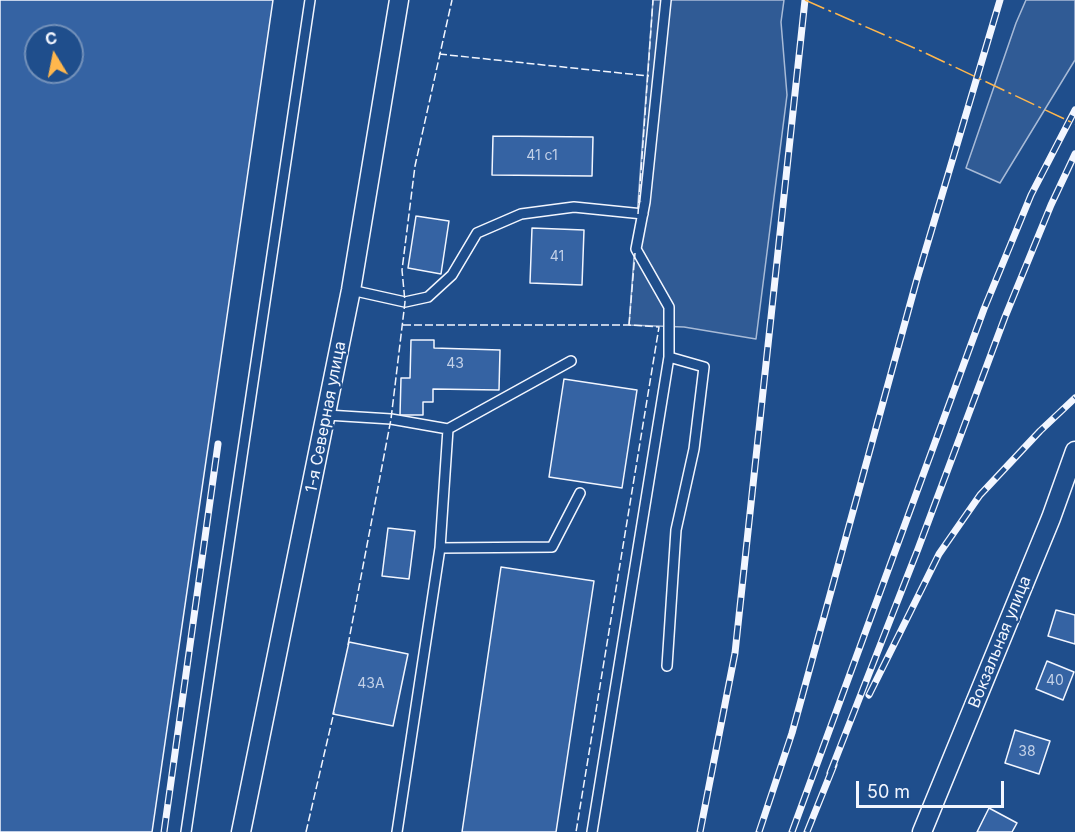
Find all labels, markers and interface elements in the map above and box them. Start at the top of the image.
north arrow [24,24,84,84]
text: С [44,27,59,49]
house number: 41 с1 [526,148,558,164]
house number: 41 [550,249,564,265]
street label: 1-я Северная улица [302,340,350,494]
house number: 43 [446,356,464,372]
street label: Вокзальная улица [965,573,1035,711]
house number: 40 [1046,673,1064,689]
house number: 43А [357,676,385,692]
house number: 38 [1018,744,1036,760]
scale bar [859,769,1008,807]
text: 50 m [867,781,910,802]

